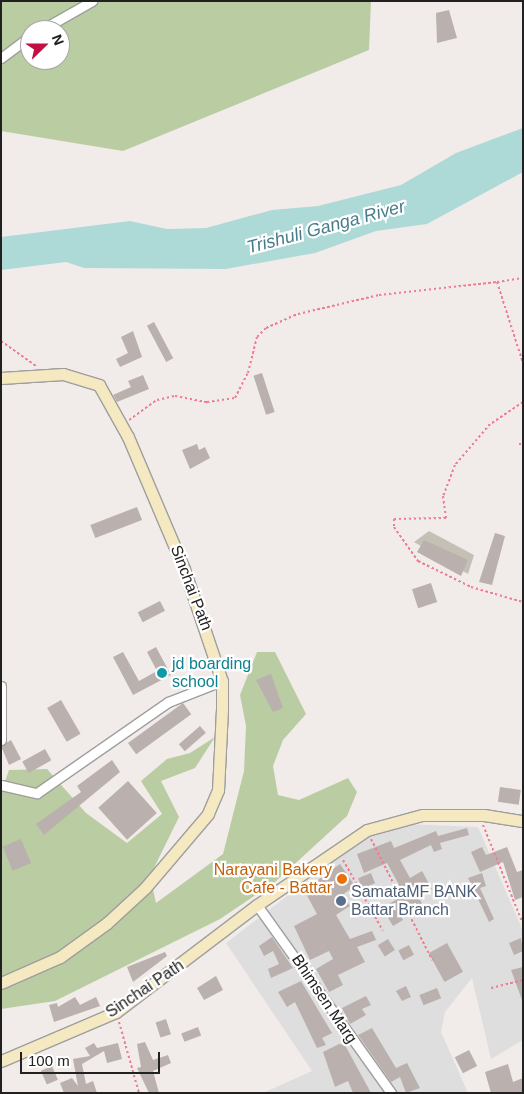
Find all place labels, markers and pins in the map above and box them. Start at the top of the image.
place label: jd boarding school [172,654,251,692]
marker: jd boarding school [156,667,168,679]
place label: Narayani Bakery Cafe - Battar [214,860,332,898]
marker: Narayani Bakery Cafe - Battar [336,873,348,885]
place label: SamataMF BANK Battar Branch [351,882,477,920]
marker: SamataMF BANK Battar Branch [335,895,347,907]

